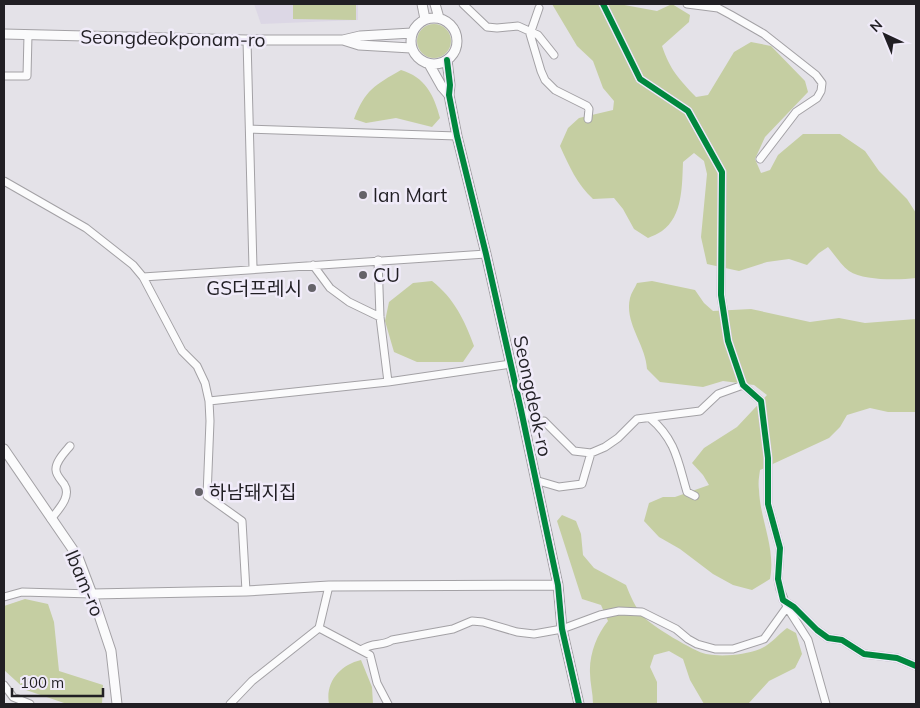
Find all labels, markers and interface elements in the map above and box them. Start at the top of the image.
north arrow [860,10,910,60]
text: N [866,16,886,36]
street label: Seongdeokponam-ro [80,24,266,52]
place label: Ian Mart [373,183,448,207]
marker: Ian Mart [357,189,369,201]
place label: CU [373,263,400,287]
marker: CU [357,269,369,281]
place label: GS더프레시 [206,276,302,300]
marker: GS더프레시 [306,282,318,294]
street label: Seongdeok-ro [508,333,558,459]
place label: 하남돼지집 [209,480,296,504]
marker: 하남돼지집 [193,486,205,498]
street label: Ibam-ro [60,546,110,620]
scale bar [12,666,104,698]
text: 100 m [20,673,64,692]

